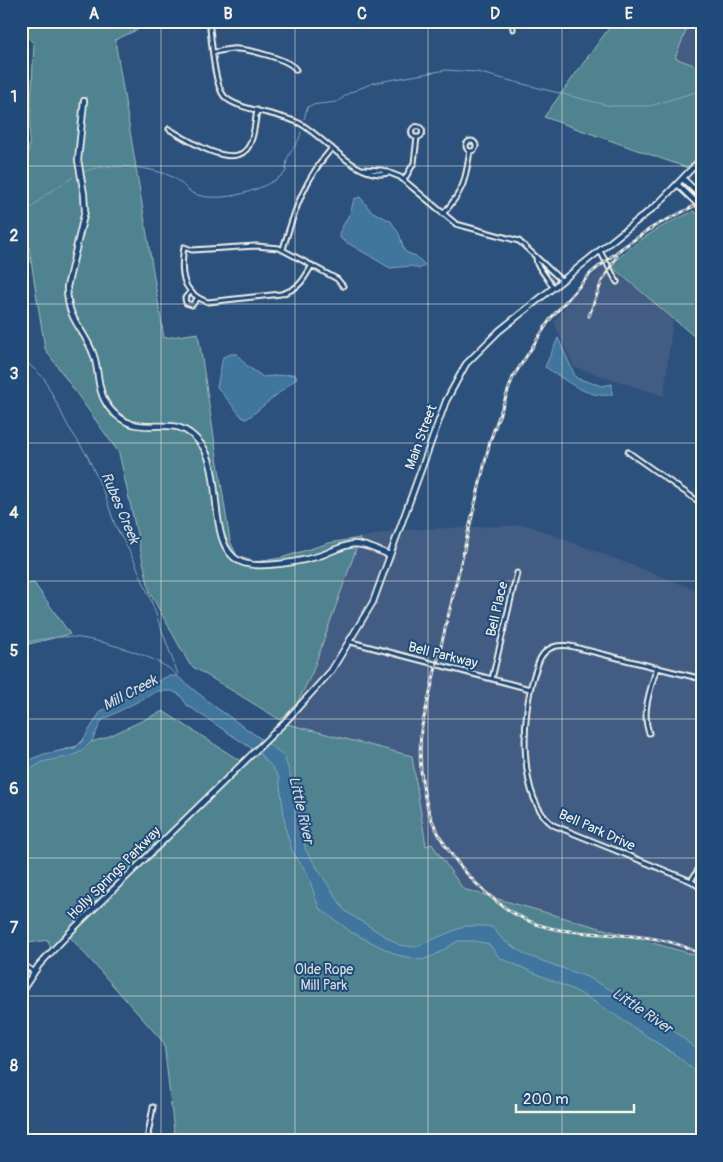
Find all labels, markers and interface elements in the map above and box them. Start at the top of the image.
text: A [89,4,100,24]
text: B [223,4,233,24]
text: C [357,4,367,24]
text: D [490,4,500,24]
text: E [625,4,634,24]
text: 1 [11,87,17,107]
text: 2 [10,226,19,246]
text: 3 [10,364,19,384]
street label: Main Street [401,402,441,472]
water label: Rubes Creek [96,469,144,548]
text: 4 [9,503,19,523]
street label: Bell Place [482,580,512,638]
street label: Bell Parkway [407,638,480,672]
text: 5 [10,641,19,661]
water label: Mill Creek [99,670,162,715]
water label: Little River [284,774,318,847]
text: 6 [9,779,19,799]
street label: Bell Park Drive [556,806,638,854]
street label: Holly Springs Parkway [64,823,164,923]
text: 7 [10,918,19,938]
park label: Olde Rope Mill Park [295,961,353,994]
water label: Little River [608,984,677,1039]
text: 8 [10,1056,18,1076]
scale bar [516,1082,633,1114]
text: 200 m [523,1090,568,1109]

